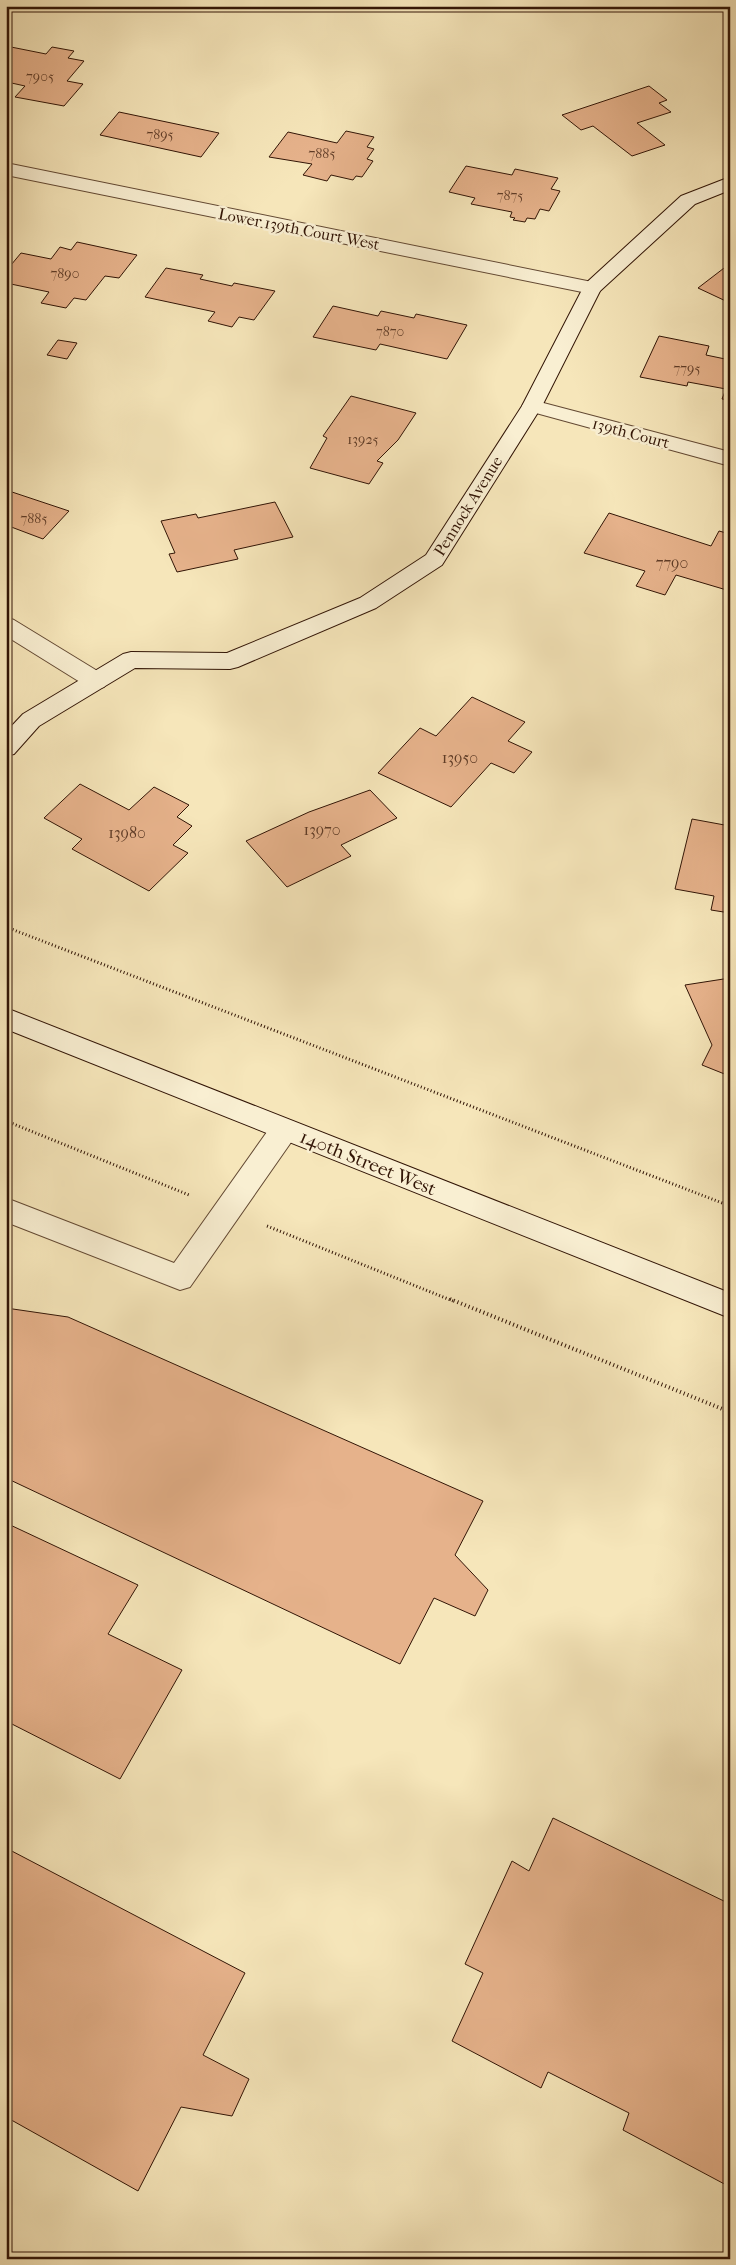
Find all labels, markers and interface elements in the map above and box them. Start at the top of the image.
house number: 7905 [26,68,54,85]
house number: 7895 [146,126,174,143]
house number: 7885 [309,145,335,162]
house number: 7875 [497,187,523,204]
street label: Lower 139th Court West [217,204,382,254]
house number: 7890 [51,265,79,282]
house number: 7870 [376,323,404,340]
house number: 7795 [674,360,700,377]
street label: 139th Court [590,414,672,452]
house number: 13925 [347,431,379,448]
street label: Pennock Avenue [430,452,506,559]
house number: 7885 [21,510,47,527]
house number: 7790 [656,553,688,572]
house number: 13950 [442,748,478,767]
house number: 13970 [303,820,341,839]
house number: 13980 [108,823,146,842]
street label: 140th Street West [297,1126,439,1200]

